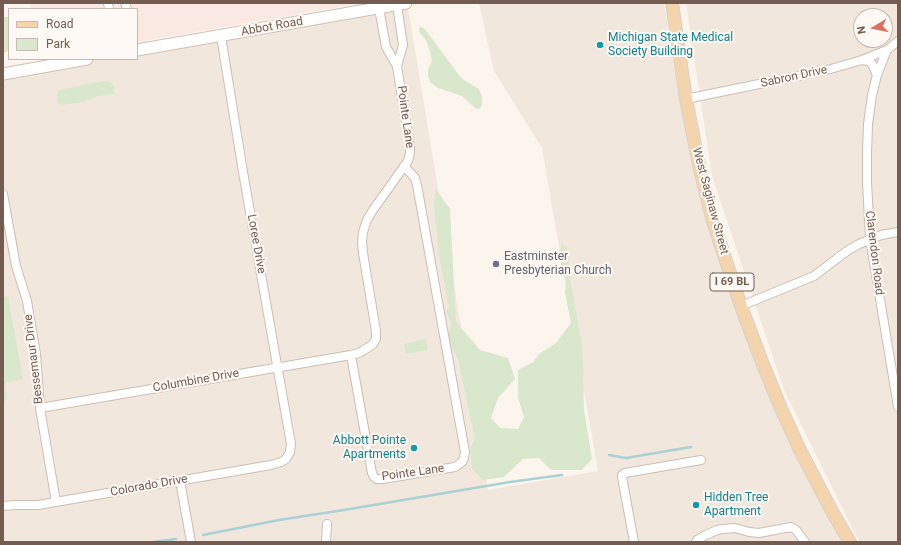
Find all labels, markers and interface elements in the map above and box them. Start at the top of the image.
legend [8,8,138,60]
north arrow [853,8,893,48]
street label: Abbot Road [240,14,304,40]
text: Road [46,17,74,31]
text: N [855,25,869,35]
place label: Michigan State Medical Society Building [608,31,733,59]
text: Park [46,37,70,51]
marker: Michigan State Medical Society Building [595,40,605,50]
street label: Sabron Drive [759,63,829,91]
street label: Pointe Lane [393,85,417,149]
street label: West Saginaw Street [689,146,731,256]
street label: Clarendon Road [862,210,886,296]
street label: Loree Drive [244,213,268,275]
place label: Eastminster Presbyterian Church [504,250,612,278]
marker: Eastminster Presbyterian Church [491,259,501,269]
road number: I 69 BL [710,273,754,291]
street label: Bessemaur Drive [21,313,47,405]
street label: Columbine Drive [152,366,240,396]
place label: Abbott Pointe Apartments [333,434,406,462]
marker: Abbott Pointe Apartments [409,443,419,453]
street label: Pointe Lane [381,461,445,485]
street label: Colorado Drive [109,472,189,500]
place label: Hidden Tree Apartment [704,491,768,519]
marker: Hidden Tree Apartment [691,500,701,510]

